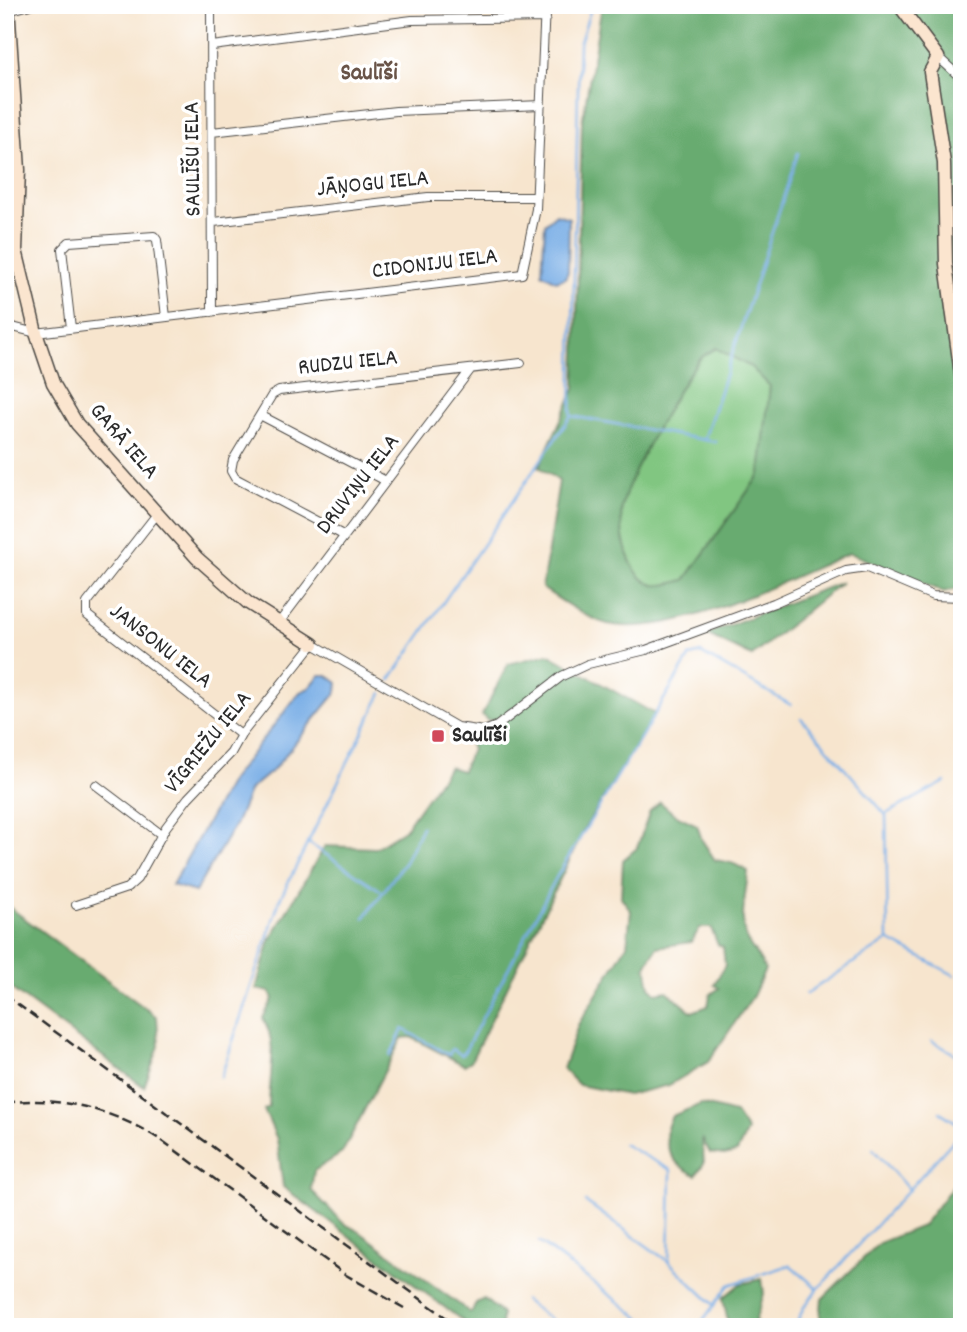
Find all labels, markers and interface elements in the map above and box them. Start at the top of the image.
district label: Saulīši [340,57,398,91]
street label: SAULĪŠU IELA [176,101,212,217]
street label: JĀŅOGU IELA [315,163,431,207]
street label: CIDONIJU IELA [370,241,500,289]
street label: RUDZU IELA [296,342,400,386]
street label: GARĀ IELA [80,396,166,488]
street label: DRUVIŅU IELA [309,428,409,542]
street label: JANSONU IELA [101,596,219,698]
street label: VĪGRIEŽU IELA [157,684,261,802]
place label: Saulīši [452,720,507,753]
marker: Saulīši [430,728,446,744]

